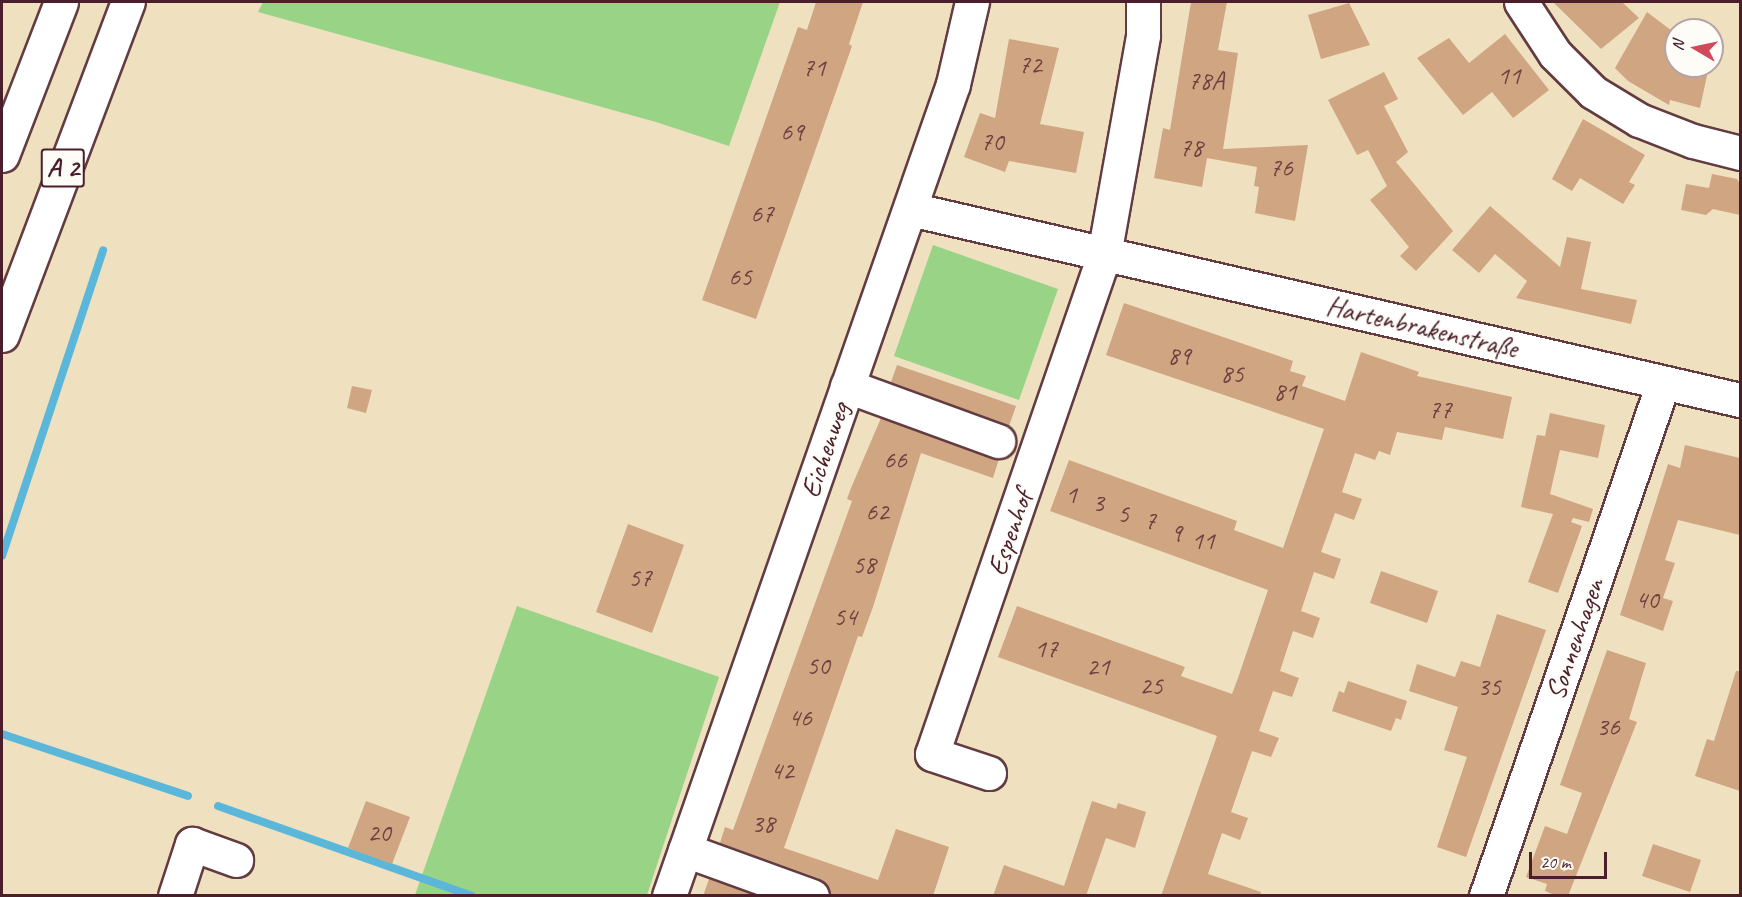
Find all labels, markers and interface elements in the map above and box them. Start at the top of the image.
north arrow [1664,18,1724,78]
text: N [1668,39,1689,52]
house number: 72 [1018,49,1042,81]
house number: 71 [802,52,826,84]
house number: 11 [1497,60,1521,92]
house number: 78A [1188,65,1224,97]
house number: 69 [780,116,804,148]
house number: 70 [980,126,1004,158]
house number: 78 [1179,132,1203,164]
road number: A 2 [40,144,86,192]
house number: 76 [1269,152,1293,184]
house number: 67 [750,198,774,230]
house number: 65 [728,261,752,293]
street label: Hartenbrakenstraße [1323,289,1521,365]
house number: 89 [1167,340,1191,372]
house number: 85 [1220,358,1244,390]
house number: 81 [1273,376,1297,408]
house number: 77 [1428,394,1452,426]
street label: Eichenweg [793,398,857,502]
house number: 66 [883,444,907,476]
house number: 1 [1065,479,1077,511]
street label: Espenhof [980,486,1040,580]
house number: 3 [1092,487,1104,519]
house number: 62 [865,496,889,528]
house number: 5 [1117,498,1129,530]
house number: 7 [1144,505,1156,537]
house number: 9 [1170,517,1182,549]
house number: 11 [1191,525,1215,557]
house number: 58 [852,549,876,581]
house number: 57 [628,562,652,594]
street label: Sonnenhagen [1539,574,1611,704]
house number: 40 [1635,584,1659,616]
house number: 54 [833,601,857,633]
house number: 17 [1034,633,1058,665]
house number: 50 [806,650,830,682]
house number: 21 [1086,651,1110,683]
house number: 25 [1139,670,1163,702]
house number: 35 [1477,671,1501,703]
house number: 46 [788,702,812,734]
house number: 36 [1596,711,1620,743]
house number: 42 [770,755,794,787]
house number: 38 [751,808,775,840]
house number: 20 [367,817,391,849]
scale bar [1532,840,1610,878]
text: 20 m [1540,851,1571,873]

